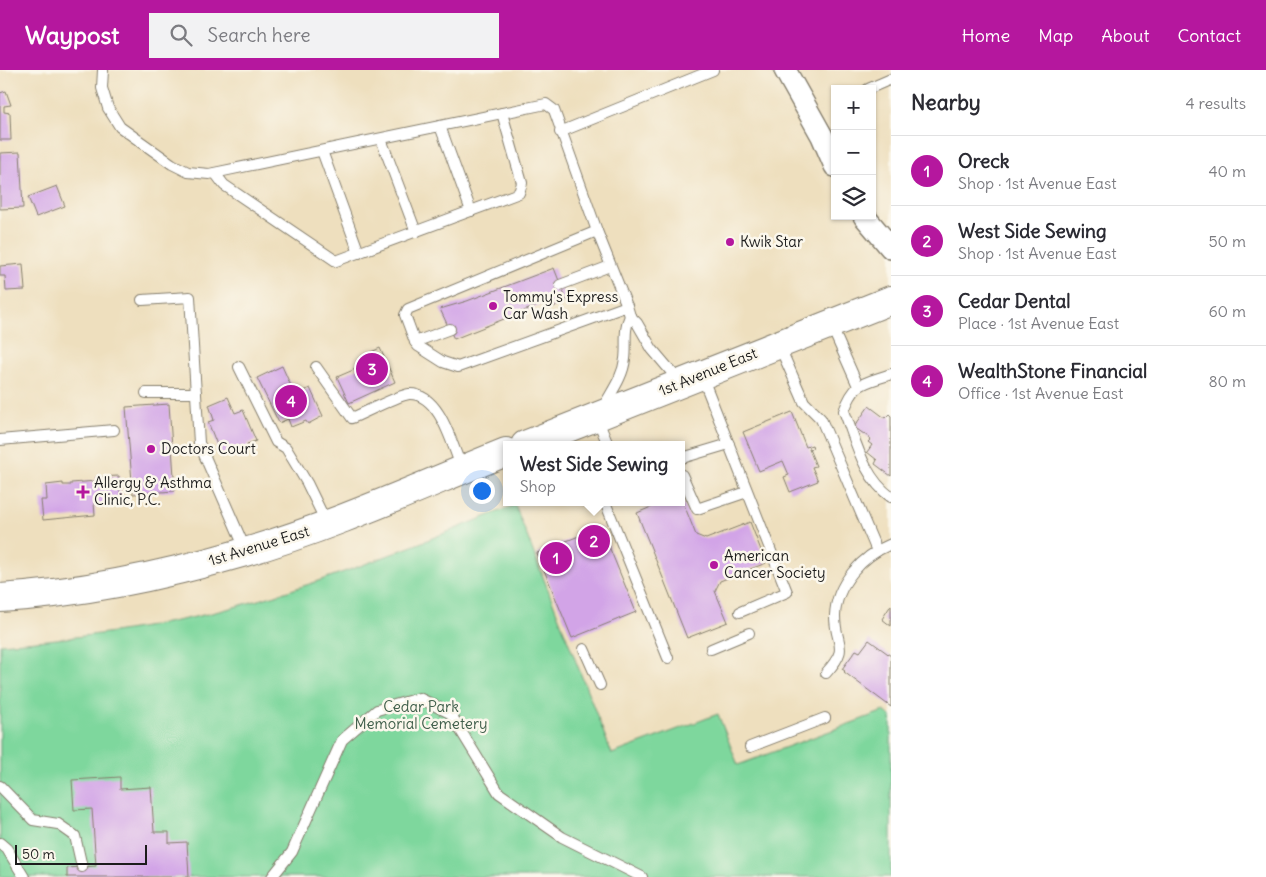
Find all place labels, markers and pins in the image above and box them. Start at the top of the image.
place label: Kwik Star [740,232,803,251]
marker: Kwik Star [724,236,736,248]
place label: Tommy's Express Car Wash [503,287,619,323]
marker: Tommy's Express Car Wash [487,300,499,312]
pin: 3 [356,350,388,388]
pin: 4 [275,382,307,420]
place label: Doctors Court [161,439,256,458]
marker: Doctors Court [145,443,157,455]
place label: Allergy & Asthma Clinic, P.C. [94,473,212,509]
marker: Allergy & Asthma Clinic, P.C. [76,485,90,499]
pin: 2 [578,522,610,560]
pin: 1 [540,539,572,577]
place label: American Cancer Society [724,546,826,582]
marker: American Cancer Society [708,559,720,571]

